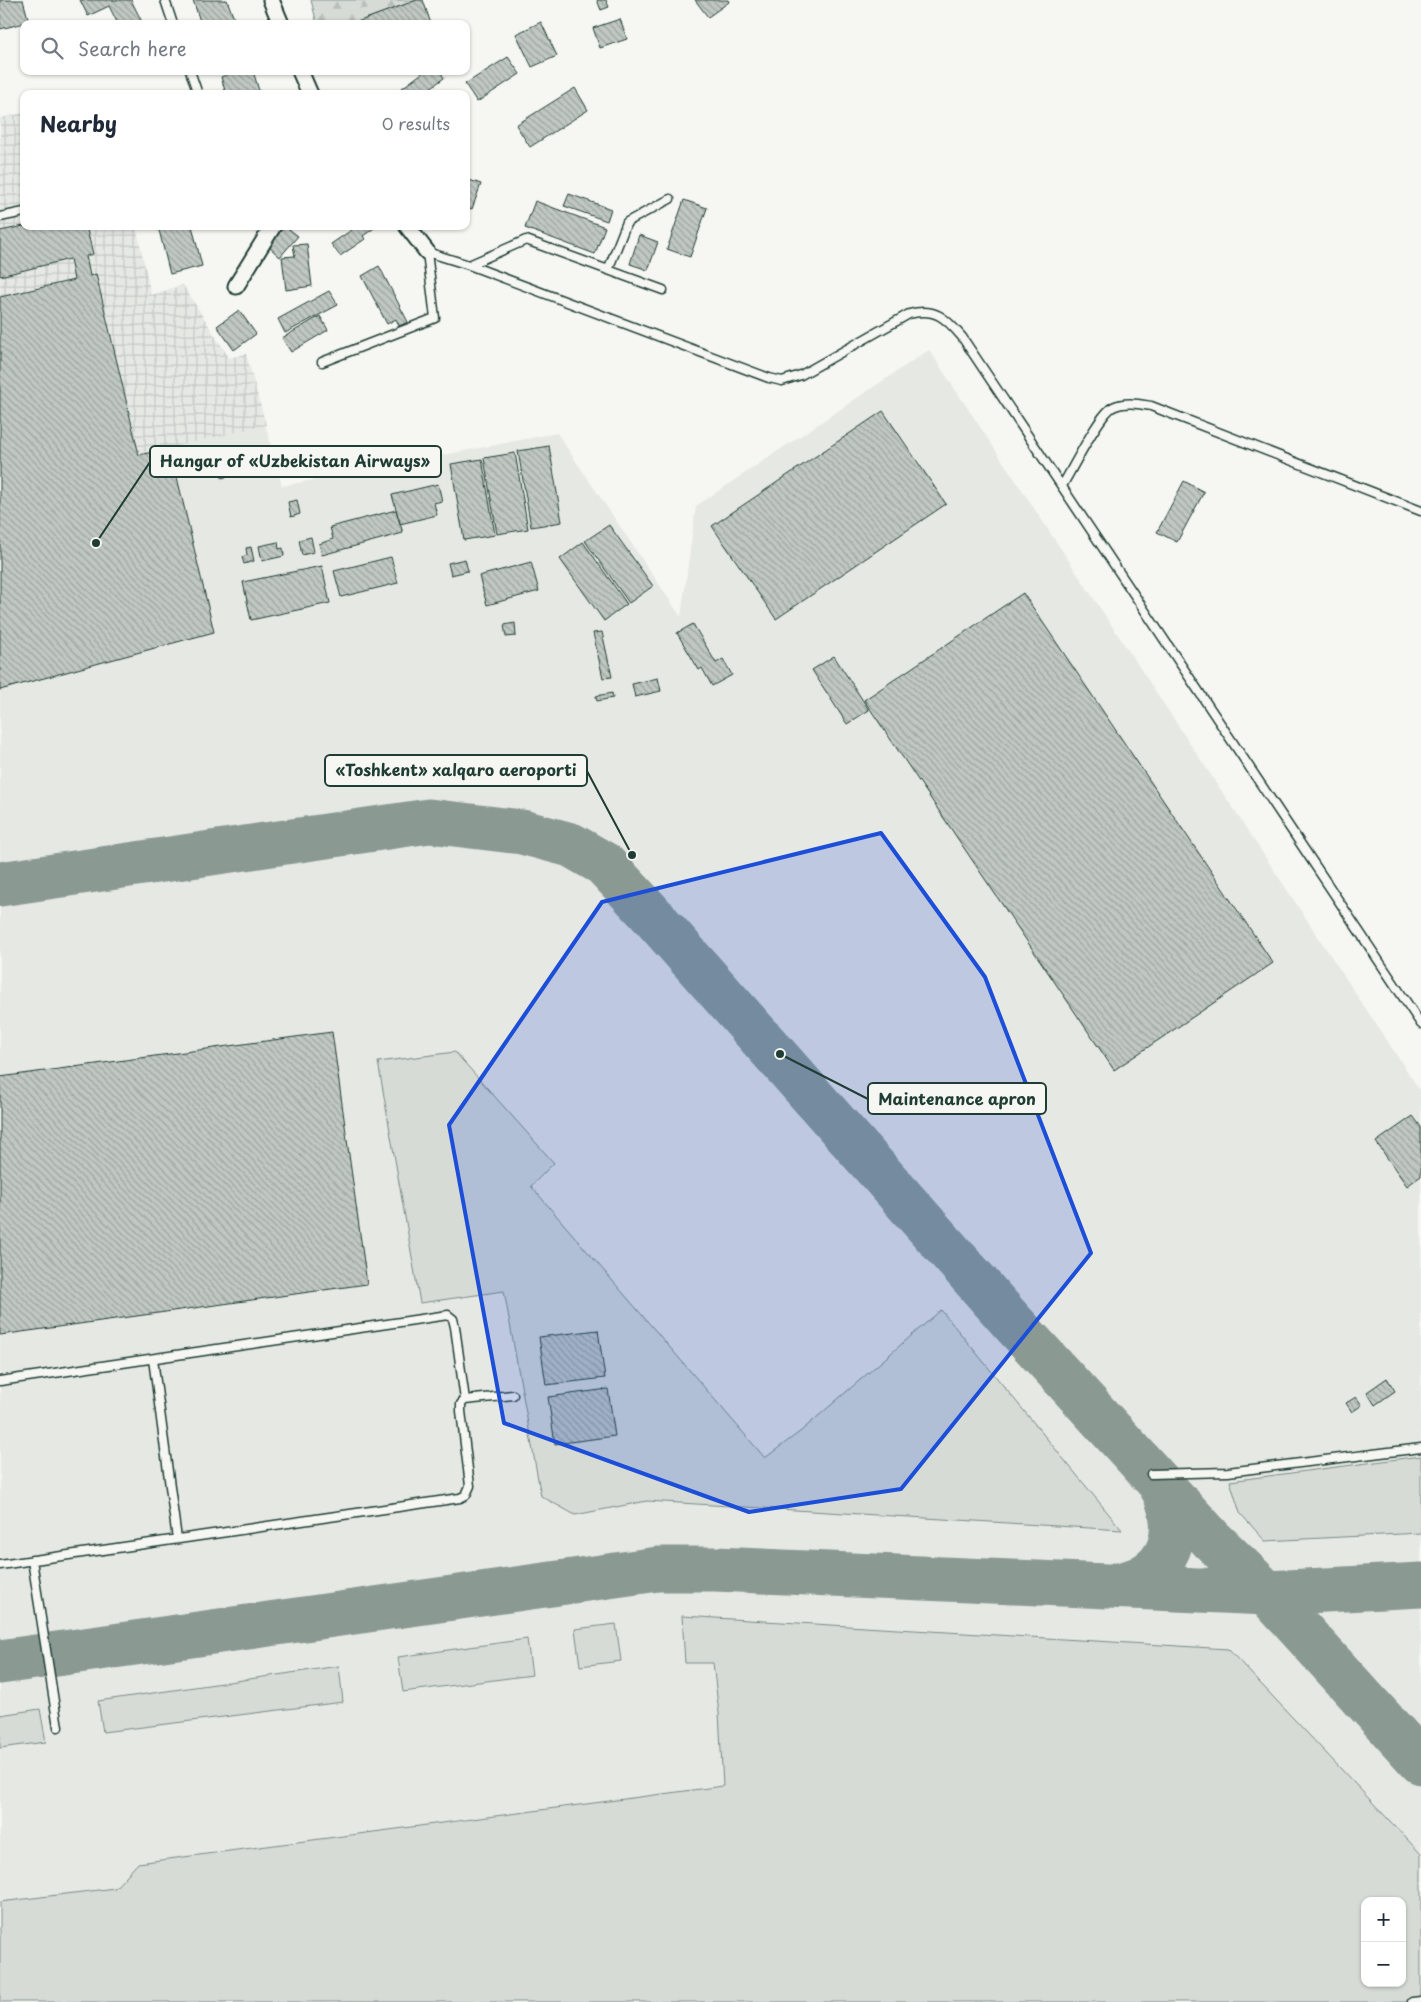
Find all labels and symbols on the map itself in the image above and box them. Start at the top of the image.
callout: Hangar of «Uzbekistan Airways» [150,446,441,477]
text: Hangar of «Uzbekistan Airways» [160,448,431,472]
callout: «Toshkent» xalqaro aeroporti [325,755,587,786]
text: «Toshkent» xalqaro aeroporti [335,757,577,781]
callout: Maintenance apron [868,1083,1046,1114]
text: Maintenance apron [878,1086,1036,1110]

